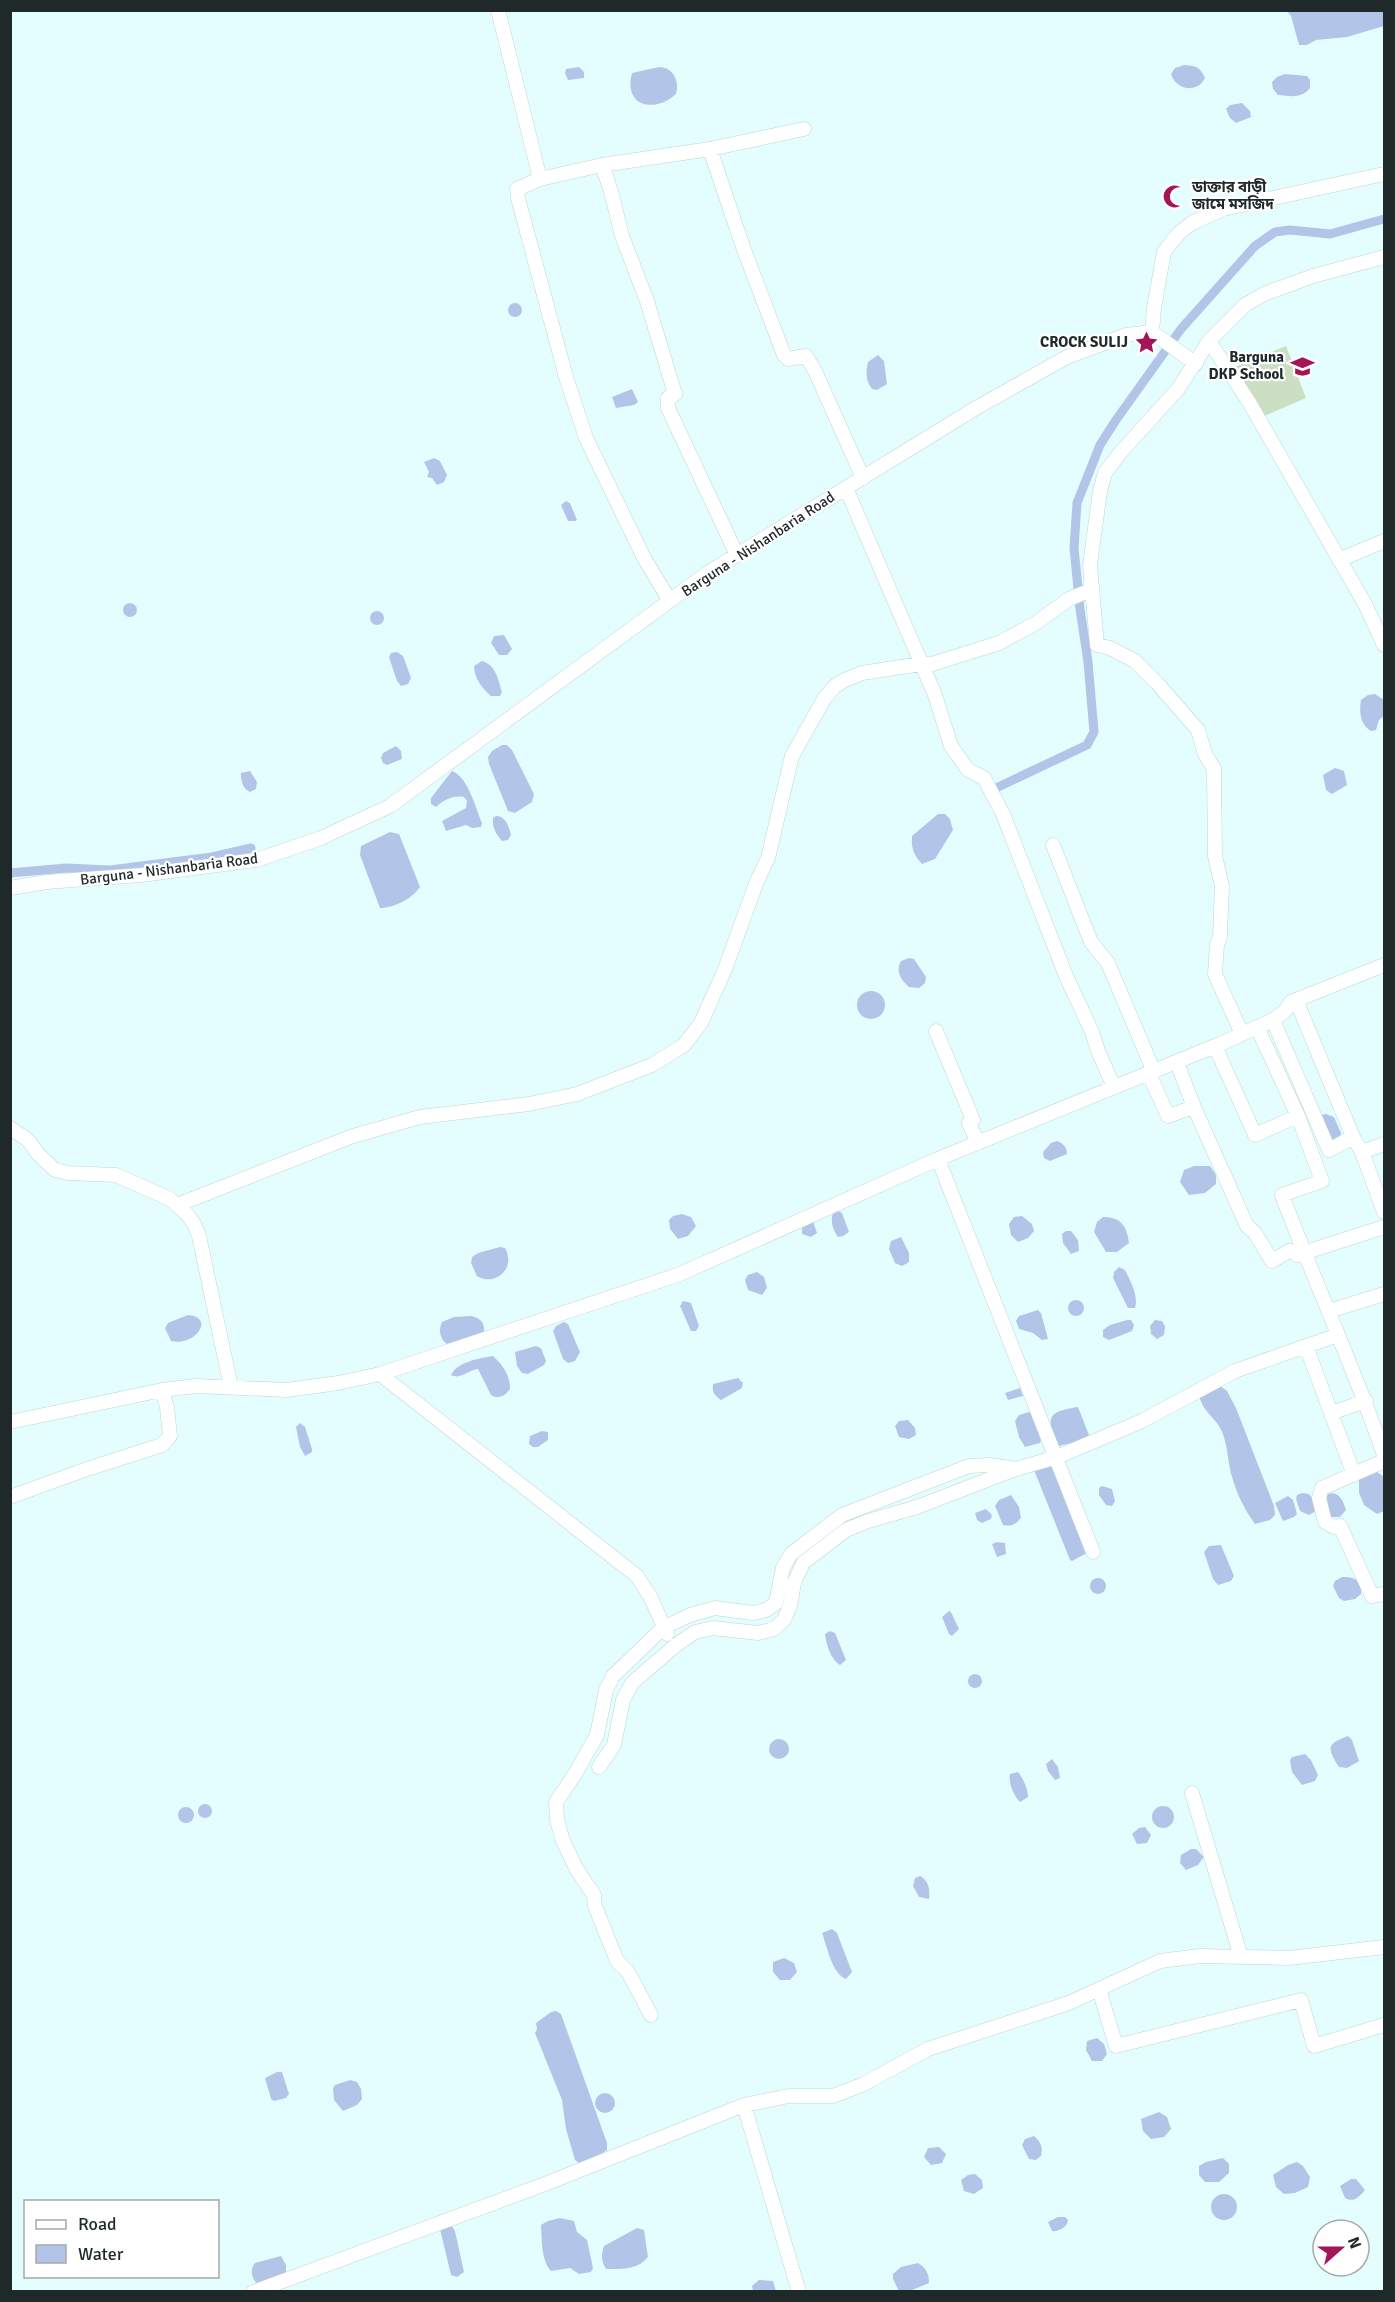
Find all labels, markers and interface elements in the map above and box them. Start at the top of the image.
place label: ডাক্তার বাড়ী জামে মসজিদ [1191,178,1274,213]
mosque icon: ডাক্তার বাড়ী জামে মসজিদ [1161,183,1187,209]
place icon: CROCK SULIJ [1133,329,1159,355]
place label: CROCK SULIJ [1040,333,1128,351]
place label: Barguna DKP School [1209,348,1284,383]
school or university icon: Barguna DKP School [1289,353,1315,379]
street label: Barguna - Nishanbaria Road [678,488,838,600]
street label: Barguna - Nishanbaria Road [79,849,259,889]
legend [24,2200,219,2278]
text: Road [78,2213,117,2235]
north arrow [1311,2218,1371,2278]
text: N [1343,2234,1365,2252]
text: Water [78,2243,124,2265]

